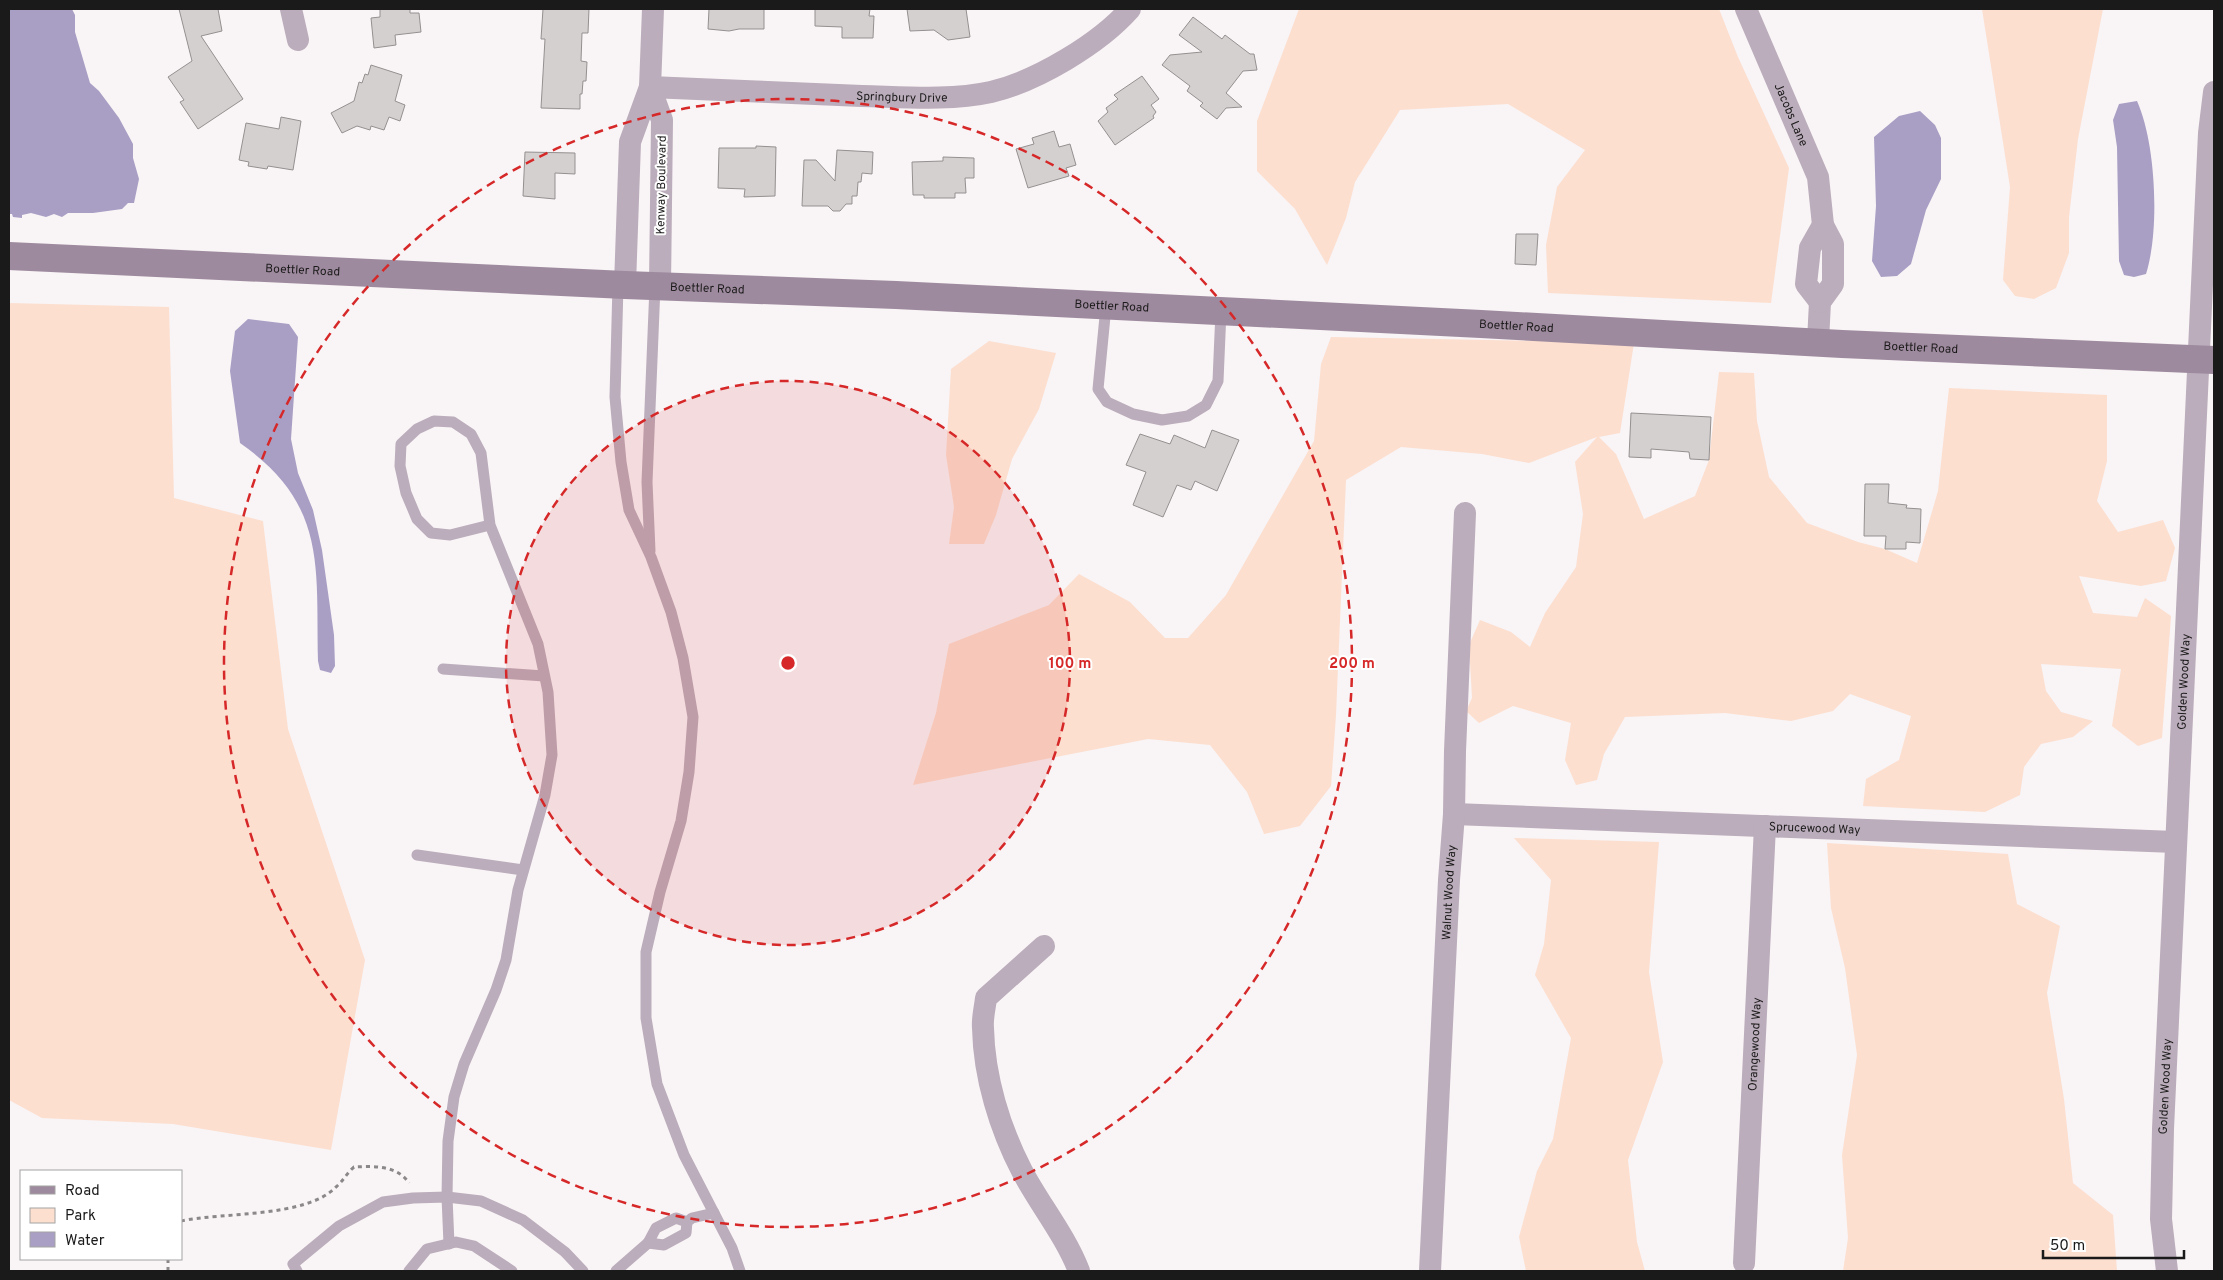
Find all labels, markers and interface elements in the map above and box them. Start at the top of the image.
street label: Jacobs Lane [1770,81,1811,149]
street label: Springbury Drive [856,89,948,107]
street label: Kenway Boulevard [653,135,671,235]
street label: Boettler Road [265,261,340,281]
street label: Boettler Road [669,280,745,298]
street label: Boettler Road [1074,297,1150,317]
street label: Boettler Road [1478,317,1554,337]
street label: Boettler Road [1883,339,1959,358]
street label: Golden Wood Way [2174,633,2195,730]
centre of rings [779,654,797,672]
text: 100 m [1049,655,1091,674]
text: 200 m [1329,655,1375,674]
street label: Sprucewood Way [1769,819,1861,839]
street label: Walnut Wood Way [1439,844,1461,940]
street label: Orangewood Way [1745,997,1766,1091]
street label: Golden Wood Way [2156,1038,2176,1135]
legend [20,1170,182,1260]
text: Road [65,1182,100,1201]
text: Park [65,1207,96,1226]
scale bar [2043,1228,2184,1260]
text: Water [65,1232,105,1251]
text: 50 m [2050,1237,2085,1256]

